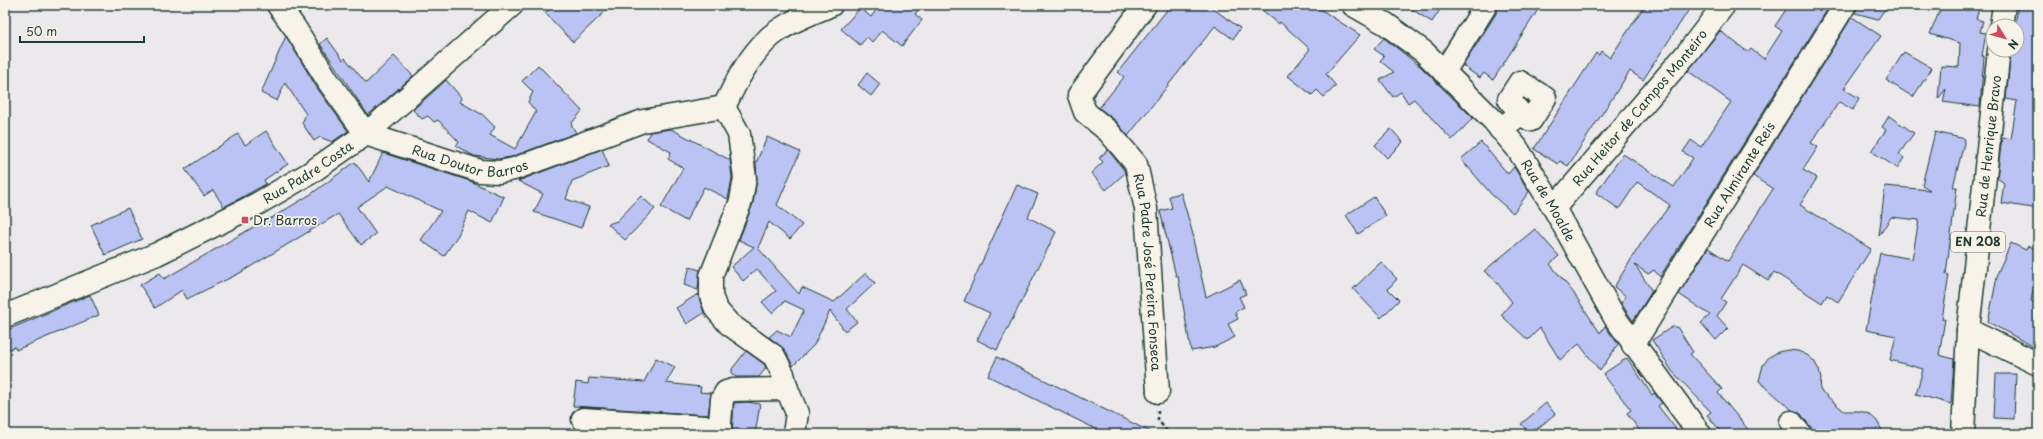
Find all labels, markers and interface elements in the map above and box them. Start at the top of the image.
scale bar [20,18,144,44]
north arrow [1985,18,2025,58]
text: 50 m [26,22,57,40]
street label: Rua Heitor de Campos Monteiro [1567,25,1711,190]
text: N [2004,36,2023,53]
street label: Rua de Henrique Bravo [1971,74,2005,218]
street label: Rua Almirante Reis [1699,118,1779,231]
street label: Rua Padre Costa [259,135,357,208]
street label: Rua Doutor Barros [410,140,531,181]
street label: Rua de Moalde [1517,155,1581,244]
street label: Rua Padre José Pereira Fonseca [1129,172,1167,373]
place label: Dr. Barros [253,210,317,229]
marker: Dr. Barros [240,215,250,225]
road number: EN 208 [1951,232,2005,252]

